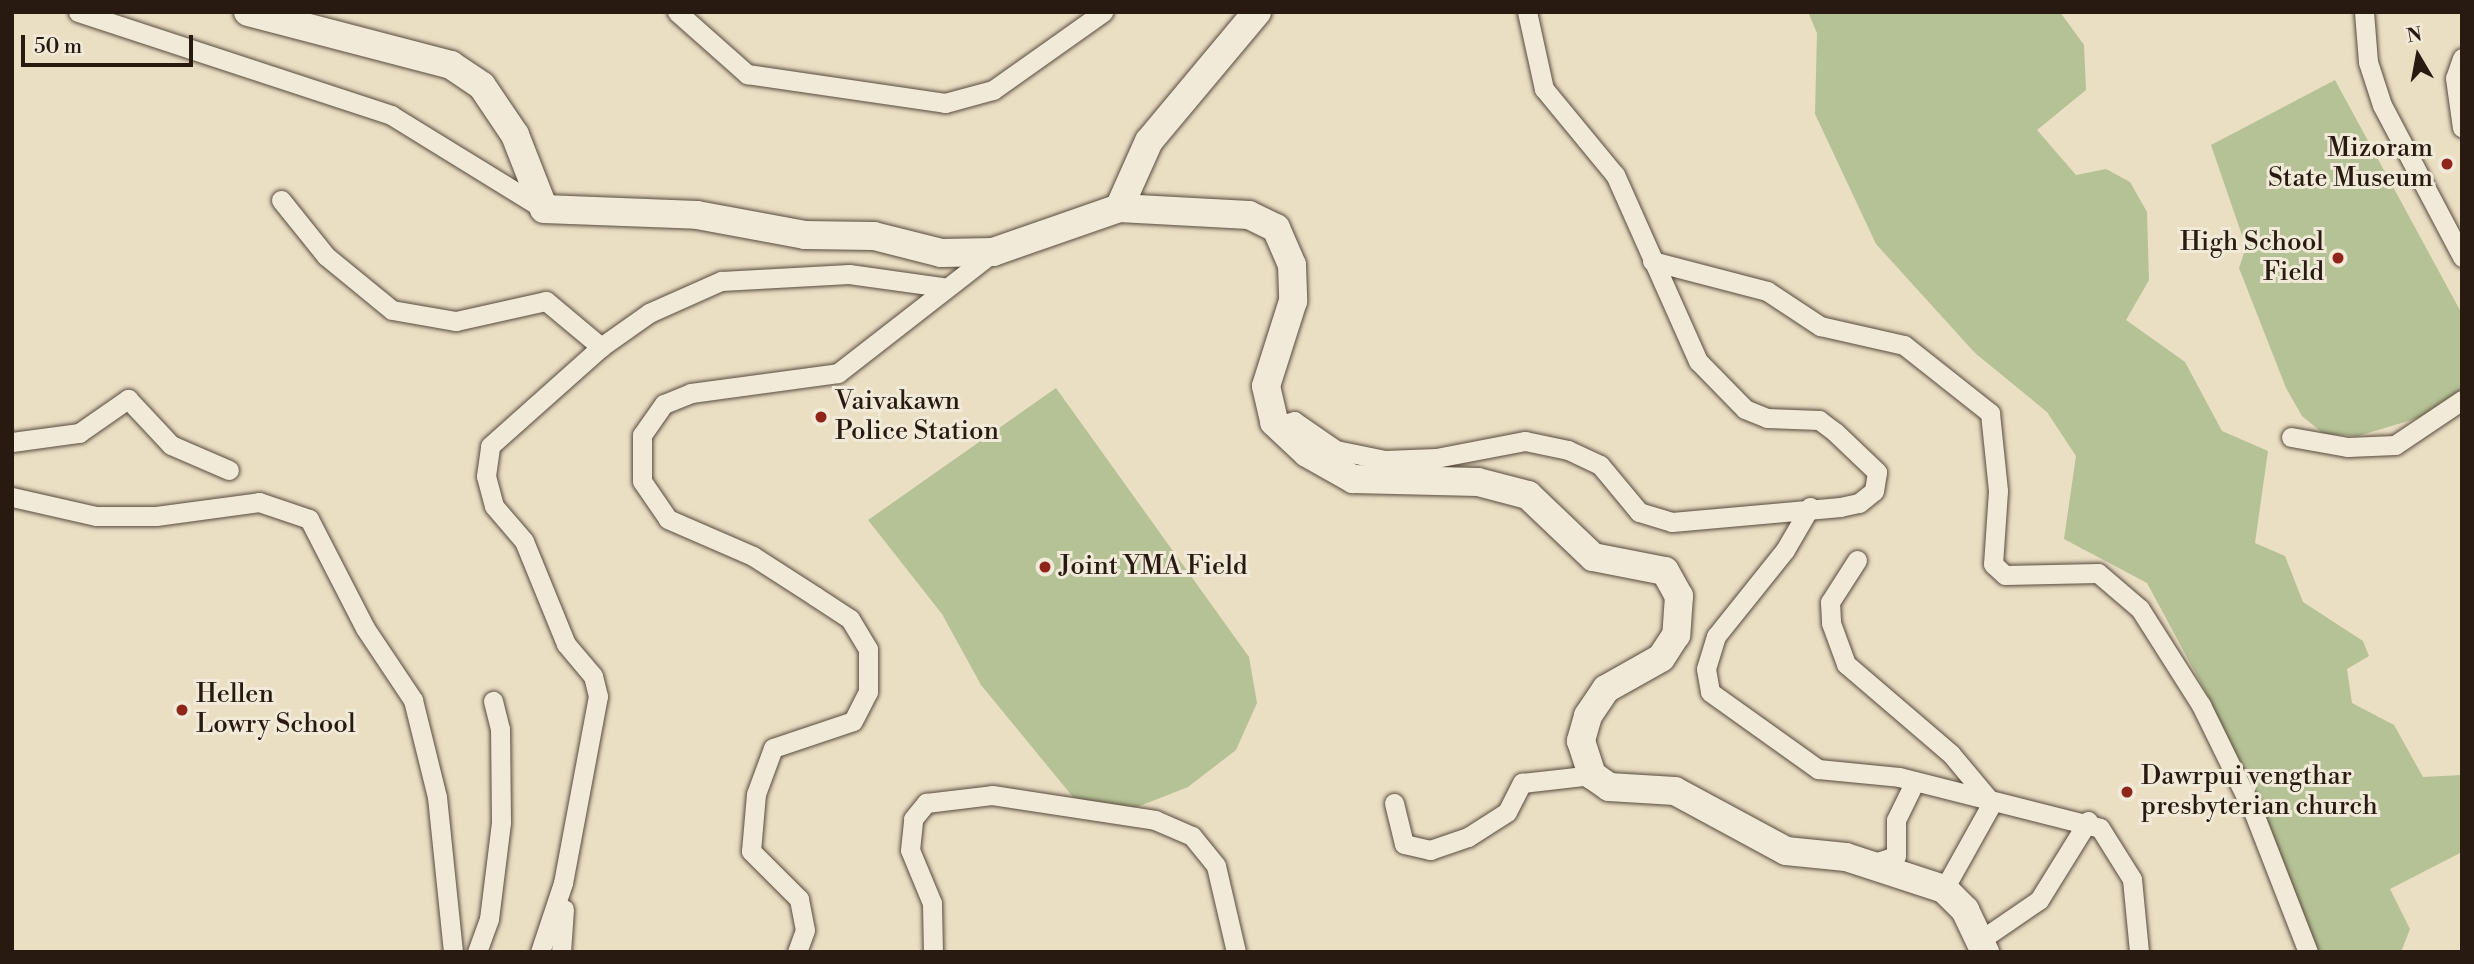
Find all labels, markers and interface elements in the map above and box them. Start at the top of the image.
scale bar [24,21,196,65]
north arrow [2383,21,2453,91]
text: N [2405,22,2424,48]
text: 50 m [34,34,82,60]
place label: Mizoram State Museum [2268,133,2433,194]
marker: Mizoram State Museum [2439,156,2455,172]
place label: High School Field [2180,227,2324,288]
marker: High School Field [2330,250,2346,266]
place label: Vaivakawn Police Station [835,386,999,448]
marker: Vaivakawn Police Station [813,409,829,425]
place label: Joint YMA Field [1059,551,1248,583]
marker: Joint YMA Field [1037,559,1053,575]
place label: Hellen Lowry School [196,679,356,740]
marker: Hellen Lowry School [174,702,190,718]
place label: Dawrpui vengthar presbyterian church [2141,761,2378,822]
marker: Dawrpui vengthar presbyterian church [2119,784,2135,800]

